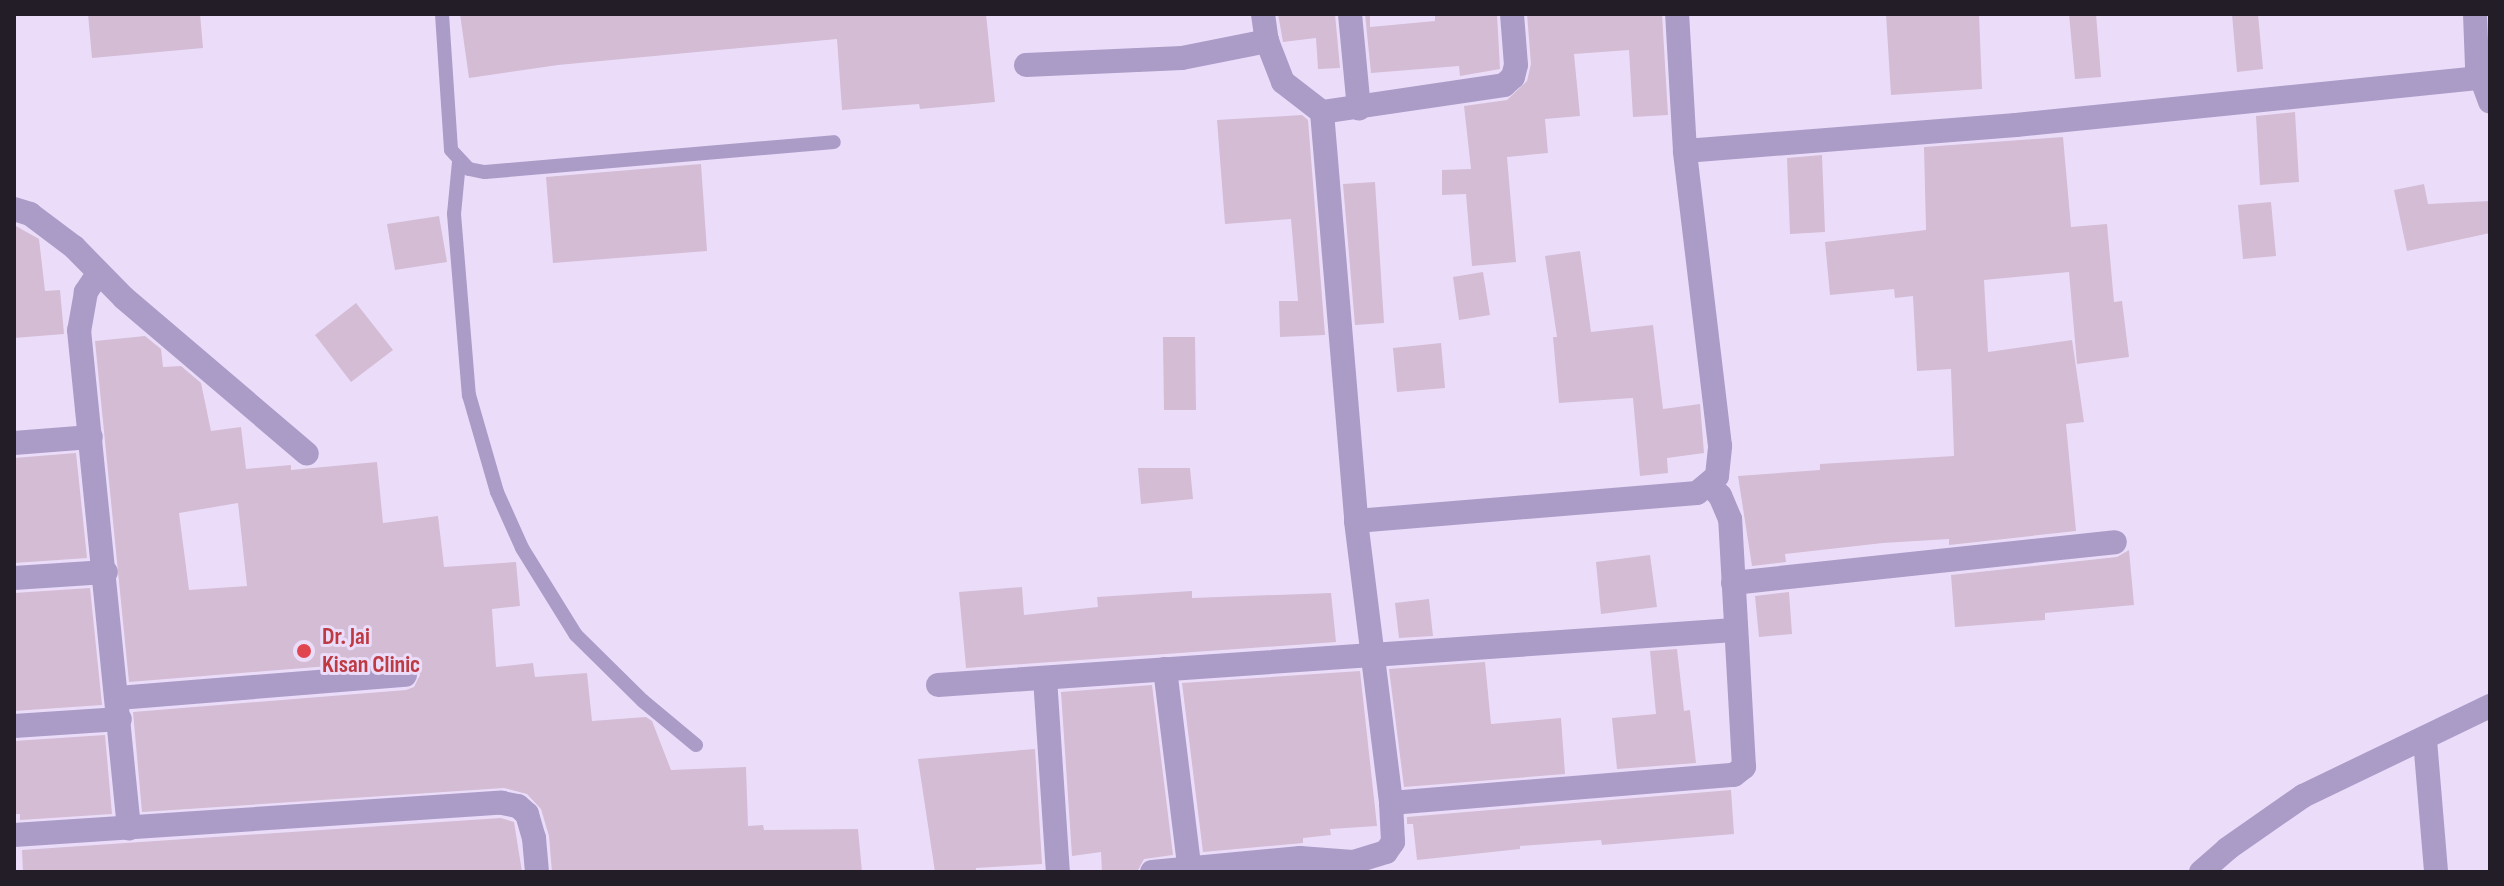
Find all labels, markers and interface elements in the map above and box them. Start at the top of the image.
place label: Dr. Jai Kisan Clinic [322,623,420,679]
marker: Dr. Jai Kisan Clinic [293,640,315,662]

